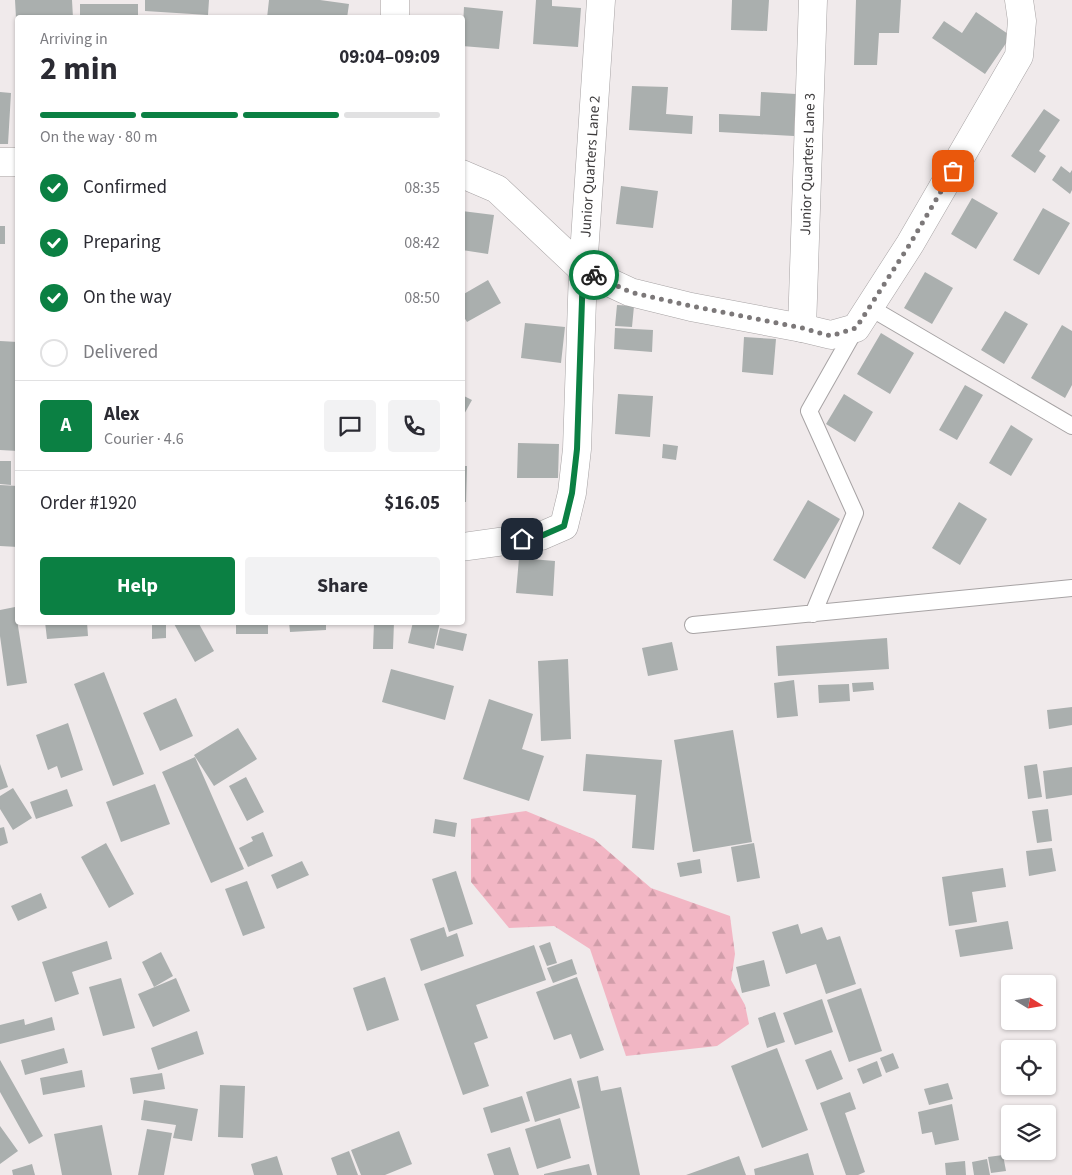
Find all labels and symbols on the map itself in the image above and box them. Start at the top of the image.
street label: Junior Quarters Lane 3 [795,93,820,236]
street label: Junior Quarters Lane 2 [575,95,605,238]
pin [932,150,974,192]
courier [569,250,619,300]
pin [501,518,543,560]
north arrow [1001,975,1056,1030]

